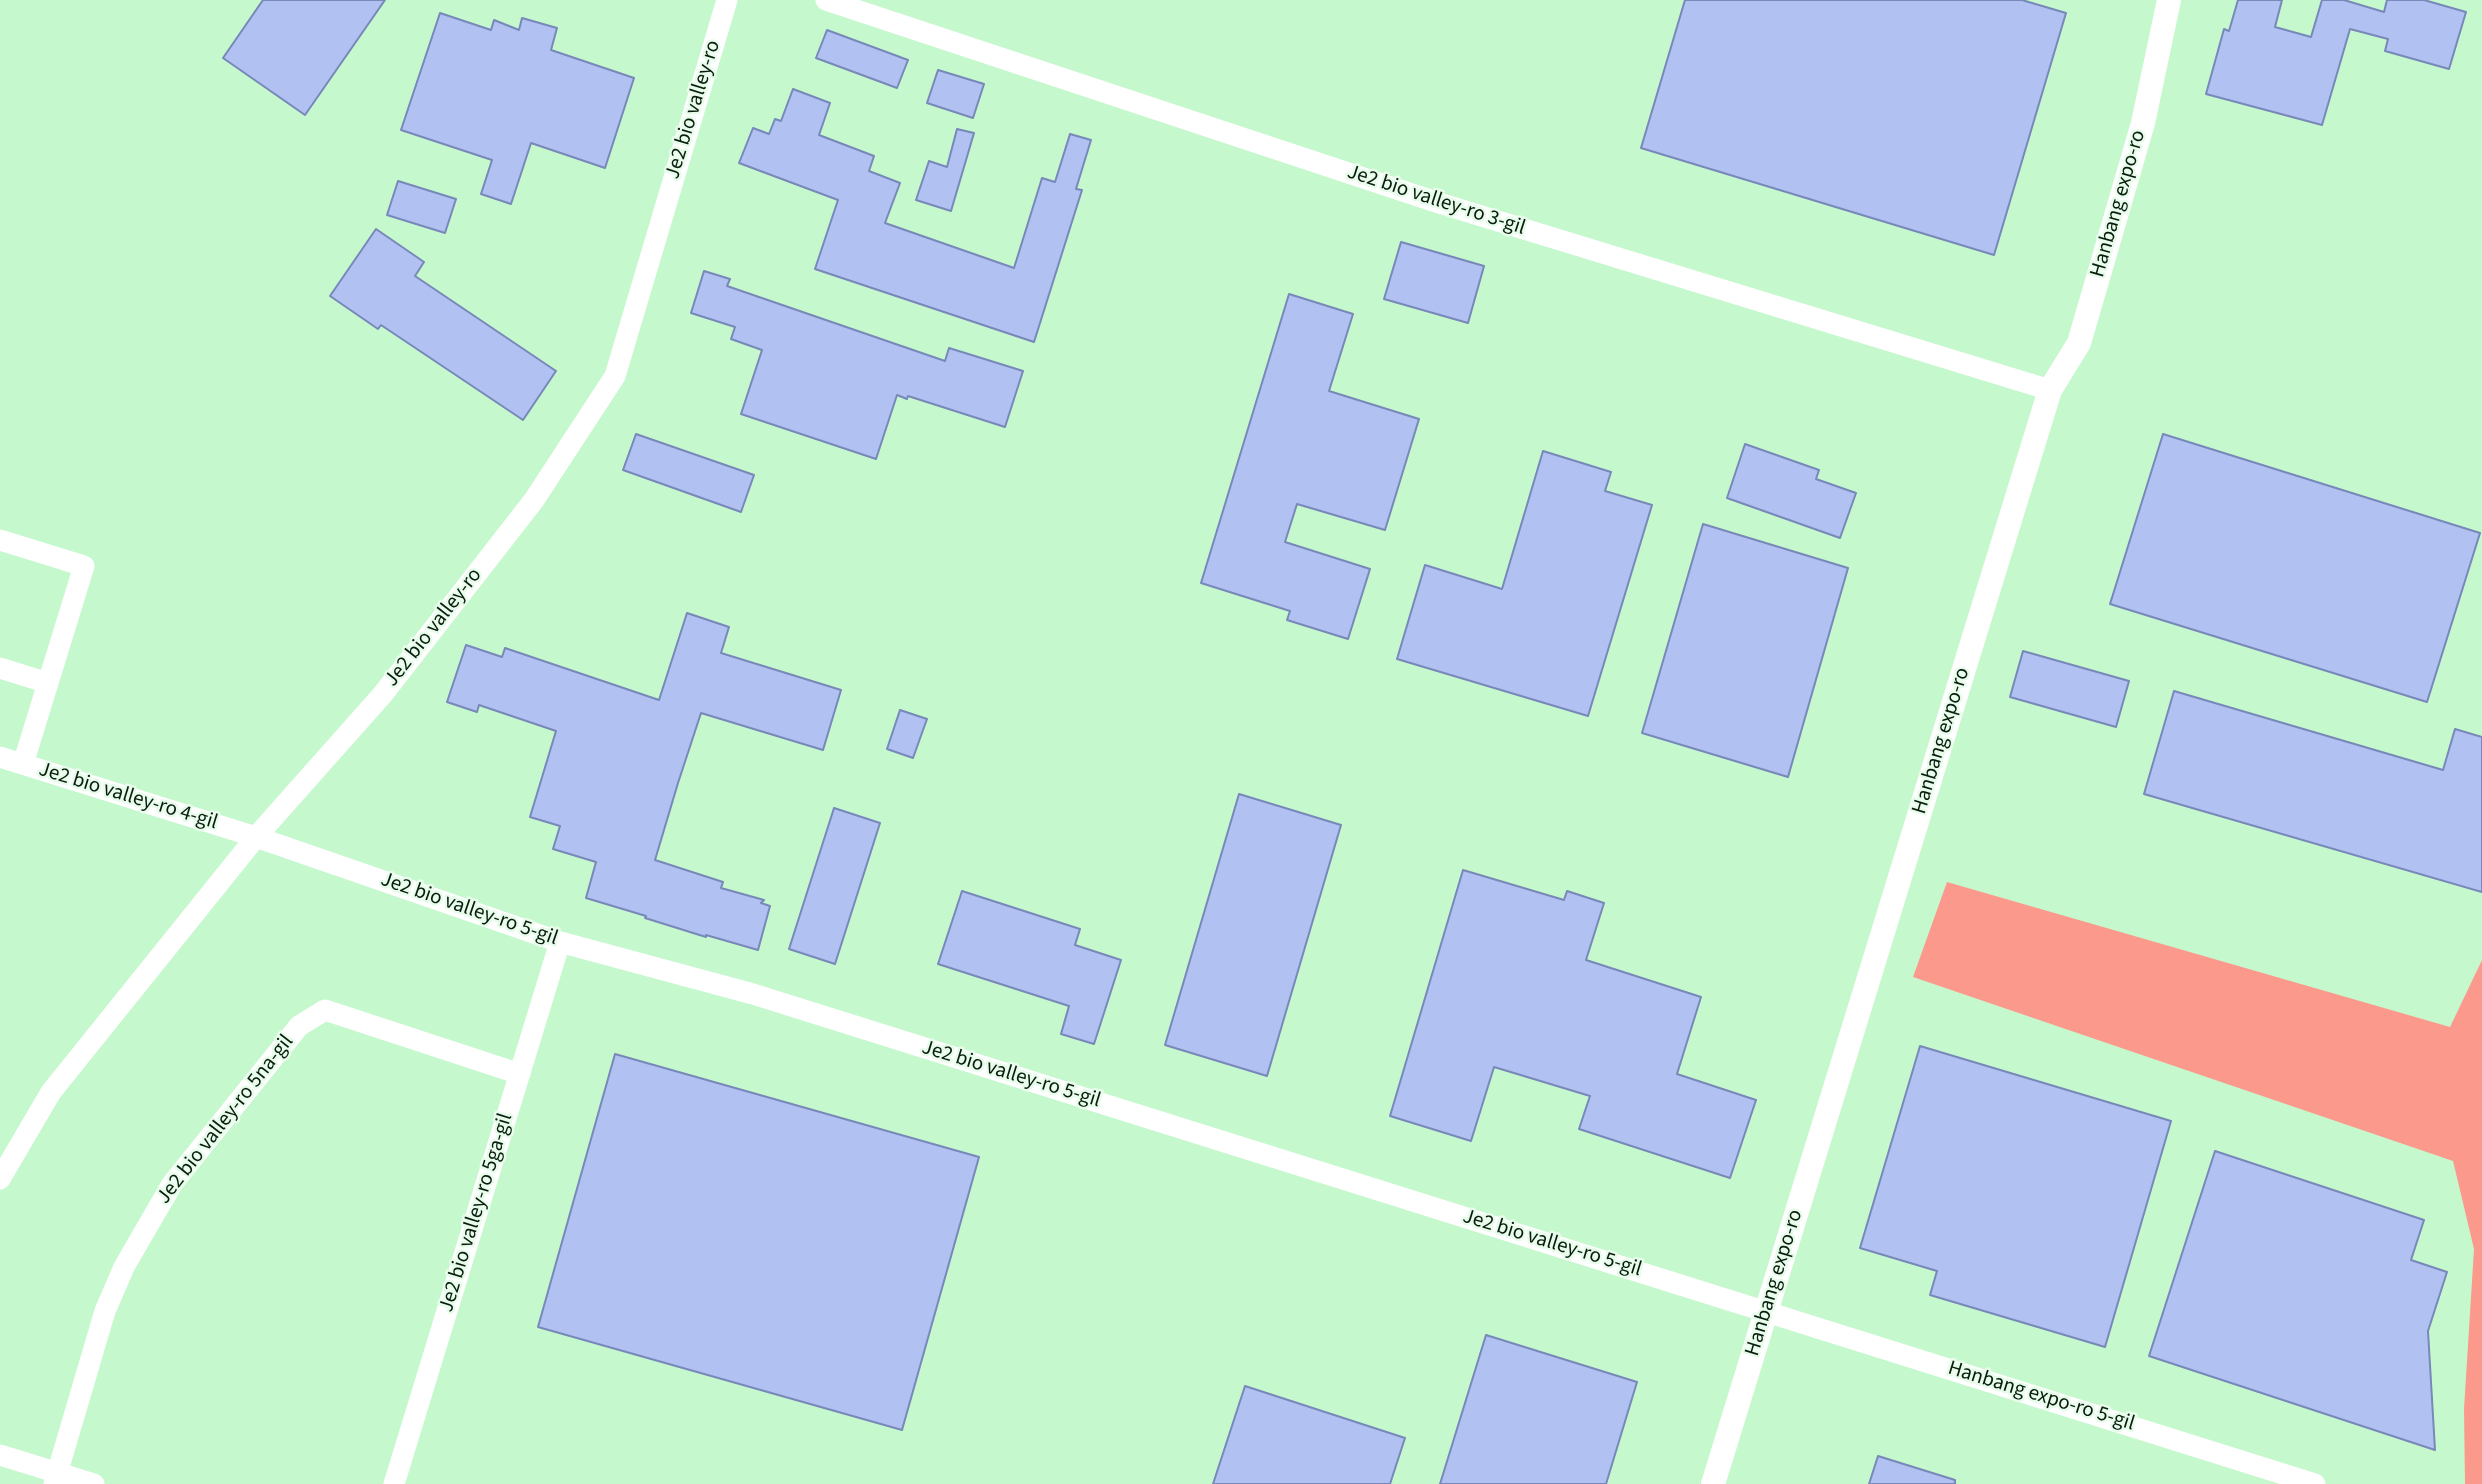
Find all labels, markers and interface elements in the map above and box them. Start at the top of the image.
street label: Je2 bio valley-ro [661,38,727,182]
street label: Hanbang expo-ro [2086,128,2152,280]
street label: Je2 bio valley-ro 3-gil [1344,160,1528,242]
street label: Je2 bio valley-ro [380,564,488,692]
street label: Hanbang expo-ro [1908,665,1976,817]
street label: Je2 bio valley-ro 4-gil [36,758,220,836]
street label: Je2 bio valley-ro 5-gil [377,868,561,952]
street label: Je2 bio valley-ro 5na-gil [152,1030,300,1210]
street label: Je2 bio valley-ro 5-gil [919,1036,1103,1114]
street label: Je2 bio valley-ro 5ga-gil [435,1111,519,1315]
street label: Je2 bio valley-ro 5-gil [1460,1205,1644,1283]
street label: Hanbang expo-ro [1741,1207,1809,1359]
street label: Hanbang expo-ro 5-gil [1945,1357,2137,1437]

